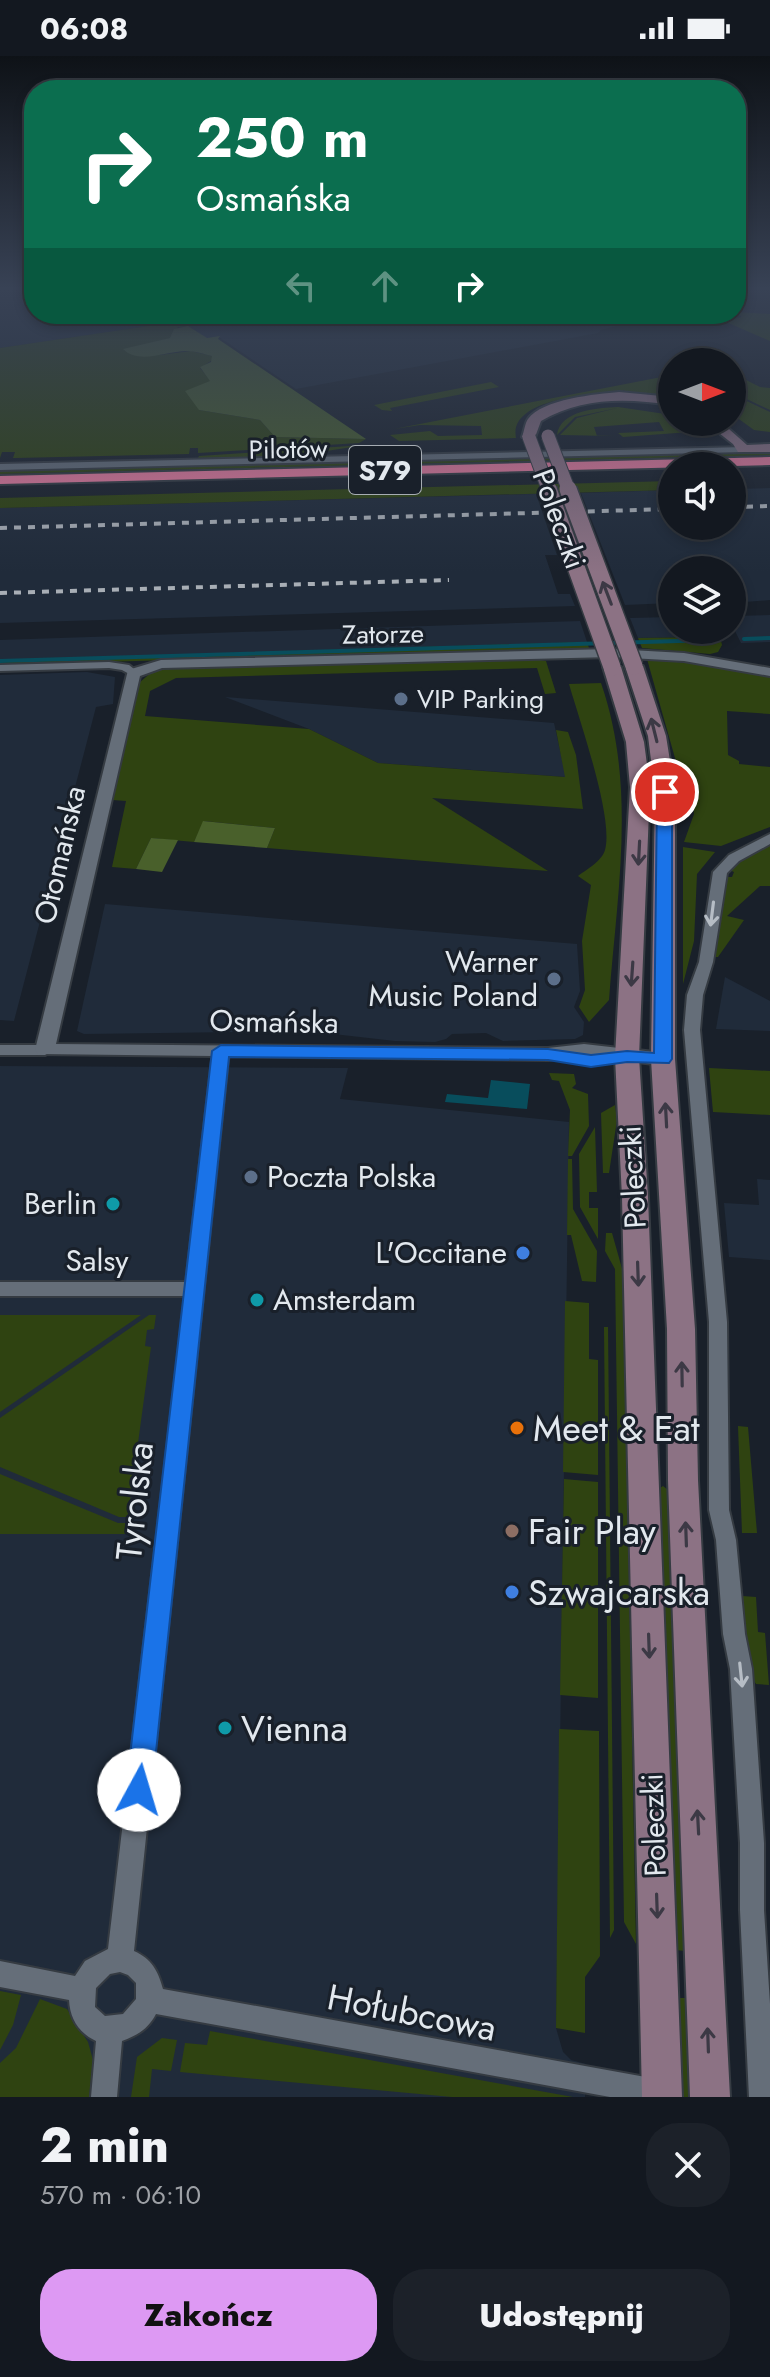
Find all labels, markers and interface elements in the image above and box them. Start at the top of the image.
text: 06:08 [40,7,128,50]
text: 250 m [196,97,369,178]
icon: right [64,112,168,216]
text: Osmańska [196,172,351,224]
icon: left [279,264,323,308]
icon: ahead [363,264,407,308]
icon: right [447,264,491,308]
north arrow [658,348,746,436]
map controls [658,348,746,644]
street label: Pilotów [248,429,328,469]
road number: S79 [349,446,421,494]
button: sound [658,452,746,540]
street label: Poleczki [522,463,597,575]
button: layers [658,556,746,644]
one-way arrow [599,581,613,606]
street label: Zatorze [342,614,424,654]
place label: VIP Parking [417,680,544,718]
marker: VIP Parking [392,690,410,708]
one-way arrow [646,717,661,743]
pin [631,758,699,826]
icon: arrive [643,770,687,814]
street label: Otomańska [23,782,96,928]
one-way arrow [631,839,646,866]
one-way arrow [704,900,719,927]
place label: Warner Music Poland [369,940,539,1017]
one-way arrow [624,960,639,987]
marker: Warner Music Poland [545,970,563,988]
street label: Osmańska [209,999,339,1044]
one-way arrow [658,1102,673,1129]
street label: Poleczki [608,1124,657,1230]
place label: Poczta Polska [267,1155,436,1198]
marker: Poczta Polska [242,1168,260,1186]
place label: Berlin [24,1182,97,1225]
marker: Berlin [104,1195,122,1213]
place label: L'Occitane [376,1231,507,1274]
street label: Salsy [66,1239,129,1282]
marker: L'Occitane [514,1244,532,1262]
one-way arrow [630,1260,645,1287]
place label: Amsterdam [273,1278,416,1321]
marker: Amsterdam [248,1291,266,1309]
one-way arrow [674,1361,690,1388]
place label: Meet & Eat [533,1402,700,1454]
marker: Meet & Eat [508,1419,526,1437]
street label: Tyrolska [102,1439,166,1563]
place label: Fair Play [528,1505,656,1557]
one-way arrow [678,1521,693,1548]
marker: Fair Play [503,1522,521,1540]
place label: Szwajcarska [528,1566,710,1618]
marker: Szwajcarska [503,1583,521,1601]
one-way arrow [642,1632,657,1659]
one-way arrow [734,1661,749,1688]
place label: Vienna [241,1702,348,1754]
marker: Vienna [216,1719,234,1737]
position arrow [97,1748,181,1832]
street label: Poleczki [630,1773,677,1877]
one-way arrow [690,1809,705,1836]
one-way arrow [649,1892,664,1919]
street label: Hołubcowa [323,1970,501,2054]
one-way arrow [700,2027,716,2054]
text: 2 min [40,2111,169,2180]
button: close [646,2123,730,2207]
text: 570 m · 06:10 [40,2176,201,2214]
button: Zakończ [40,2269,377,2361]
button: Udostępnij [393,2269,730,2361]

